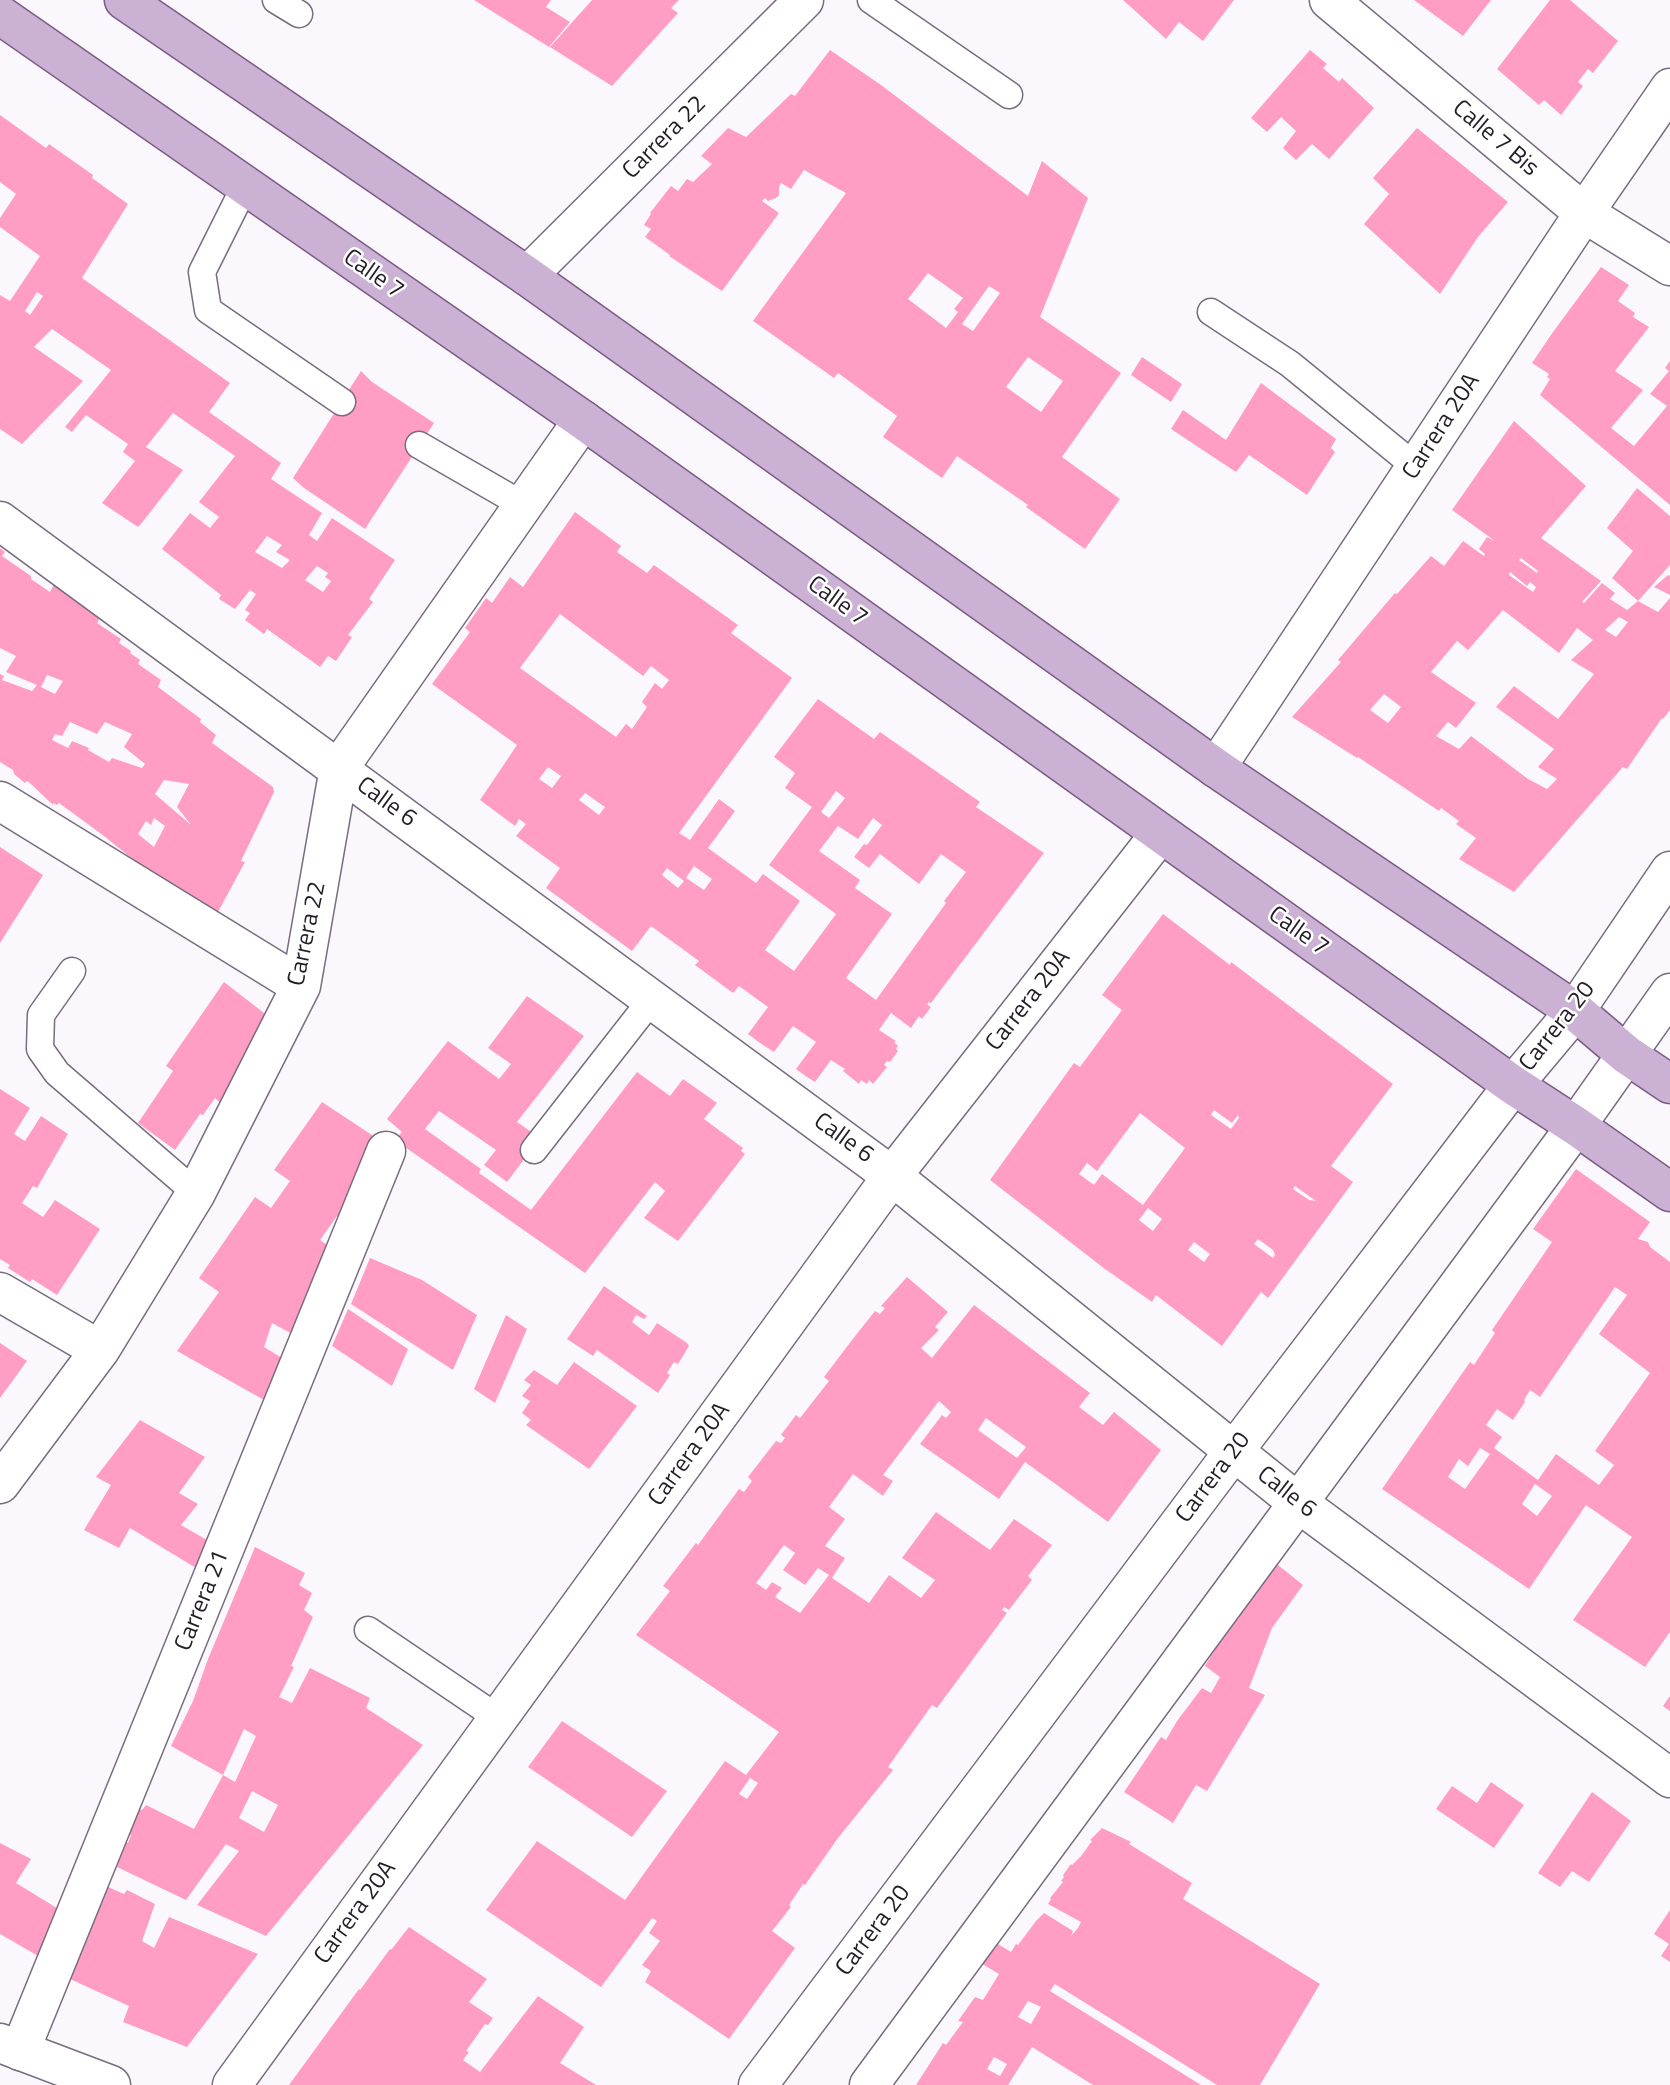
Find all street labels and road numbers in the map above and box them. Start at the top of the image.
street label: Carrera 22 [617,90,713,186]
street label: Calle 7 Bis [1446,95,1544,183]
street label: Calle 7 [337,244,409,306]
street label: Carrera 20A [1397,369,1487,485]
street label: Calle 7 [801,571,873,633]
street label: Calle 6 [350,772,422,834]
street label: Carrera 22 [283,879,333,989]
street label: Calle 7 [1262,901,1334,963]
street label: Carrera 20A [981,945,1077,1057]
street label: Carrera 20 [1514,976,1602,1078]
street label: Calle 6 [807,1108,879,1170]
street label: Carrera 20A [643,1398,737,1512]
street label: Carrera 20 [1171,1427,1257,1529]
street label: Calle 6 [1251,1461,1321,1525]
street label: Carrera 21 [170,1546,236,1656]
street label: Carrera 20A [309,1856,403,1970]
street label: Carrera 20 [831,1880,917,1982]

